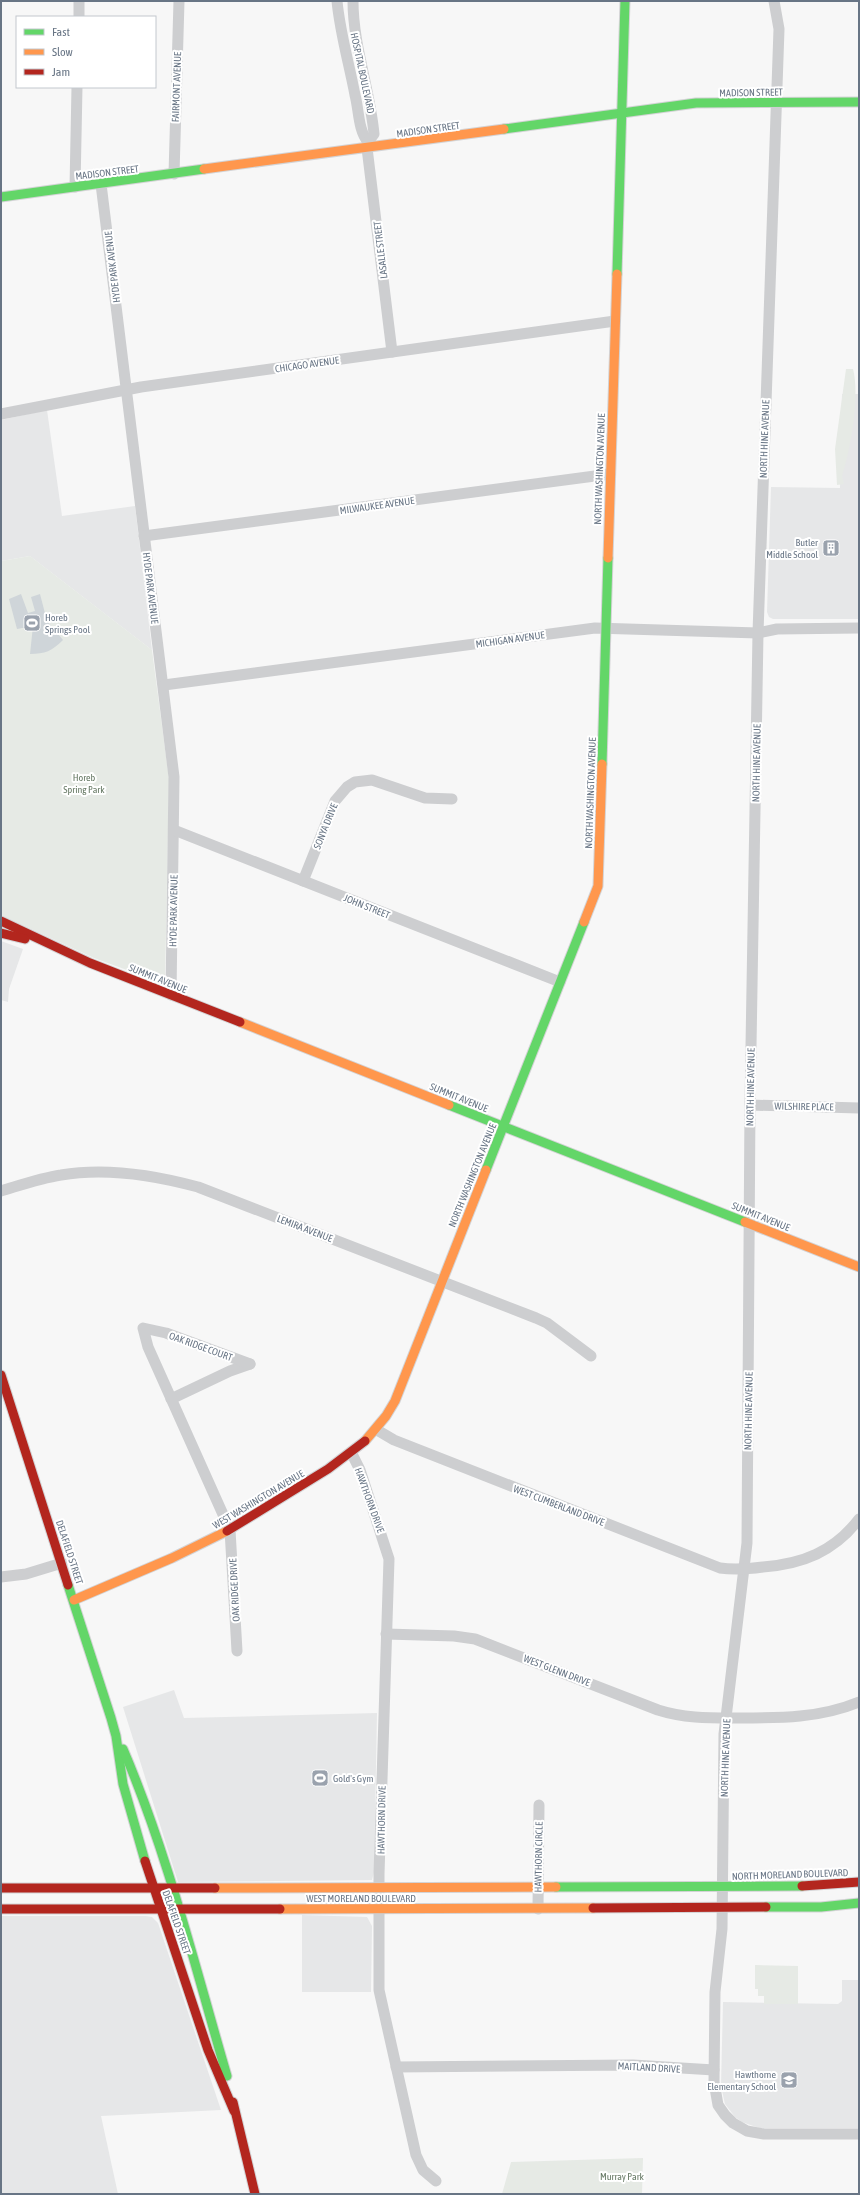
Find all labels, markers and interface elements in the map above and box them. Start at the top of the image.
legend [16,16,156,88]
text: Fast [52,25,70,39]
street label: HOSPITAL BOULEVARD [349,32,377,115]
text: Slow [52,45,73,59]
street label: FAIRMONT AVENUE [170,51,183,122]
text: Jam [52,65,70,79]
street label: MADISON STREET [719,86,783,99]
street label: MADISON STREET [396,120,461,139]
street label: MADISON STREET [75,163,140,182]
street label: LASALLE STREET [371,220,389,279]
street label: HYDE PARK AVENUE [103,230,122,303]
street label: CHICAGO AVENUE [274,354,341,374]
street label: NORTH HINE AVENUE [758,399,771,478]
street label: NORTH WASHINGTON AVENUE [592,413,607,525]
street label: MILWAUKEE AVENUE [339,495,416,516]
place label: Butler Middle School [766,537,819,560]
building icon: Butler Middle School [821,538,841,558]
street label: HYDE PARK AVENUE [141,552,160,625]
place label: Horeb Springs Pool [45,612,90,635]
sports icon: Horeb Springs Pool [22,613,42,633]
street label: MICHIGAN AVENUE [475,629,546,650]
street label: NORTH HINE AVENUE [750,723,763,802]
street label: NORTH WASHINGTON AVENUE [583,737,598,849]
park label: Horeb Spring Park [63,772,105,795]
street label: SONYA DRIVE [311,801,340,851]
street label: HYDE PARK AVENUE [167,874,180,947]
street label: JOHN STREET [342,892,392,921]
street label: SUMMIT AVENUE [127,962,189,995]
street label: NORTH HINE AVENUE [744,1047,757,1126]
street label: SUMMIT AVENUE [428,1081,490,1114]
street label: WILSHIRE PLACE [774,1100,834,1113]
street label: NORTH WASHINGTON AVENUE [447,1121,499,1229]
street label: SUMMIT AVENUE [730,1200,792,1233]
street label: LEMIRA AVENUE [276,1213,335,1244]
street label: OAK RIDGE COURT [168,1330,235,1363]
street label: NORTH HINE AVENUE [742,1371,755,1450]
street label: HAWTHORN DRIVE [353,1466,387,1535]
street label: WEST WASHINGTON AVENUE [211,1467,306,1531]
street label: WEST CUMBERLAND DRIVE [512,1483,607,1528]
street label: DELAFIELD STREET [54,1519,85,1586]
street label: OAK RIDGE DRIVE [227,1557,242,1622]
street label: WEST GLENN DRIVE [522,1653,592,1688]
street label: NORTH HINE AVENUE [719,1718,732,1797]
sports icon: Gold's Gym [310,1768,330,1788]
place label: Gold's Gym [333,1773,373,1784]
street label: HAWTHORN DRIVE [375,1785,388,1854]
street label: HAWTHORN CIRCLE [532,1821,545,1892]
street label: NORTH MORELAND BOULEVARD [732,1867,849,1882]
street label: DELAFIELD STREET [160,1889,193,1956]
street label: WEST MORELAND BOULEVARD [306,1893,416,1904]
street label: MAITLAND DRIVE [617,2060,681,2075]
place label: Hawthorne Elementary School [707,2069,776,2092]
school or university icon: Hawthorne Elementary School [779,2070,799,2090]
park label: Murray Park [600,2171,645,2182]

